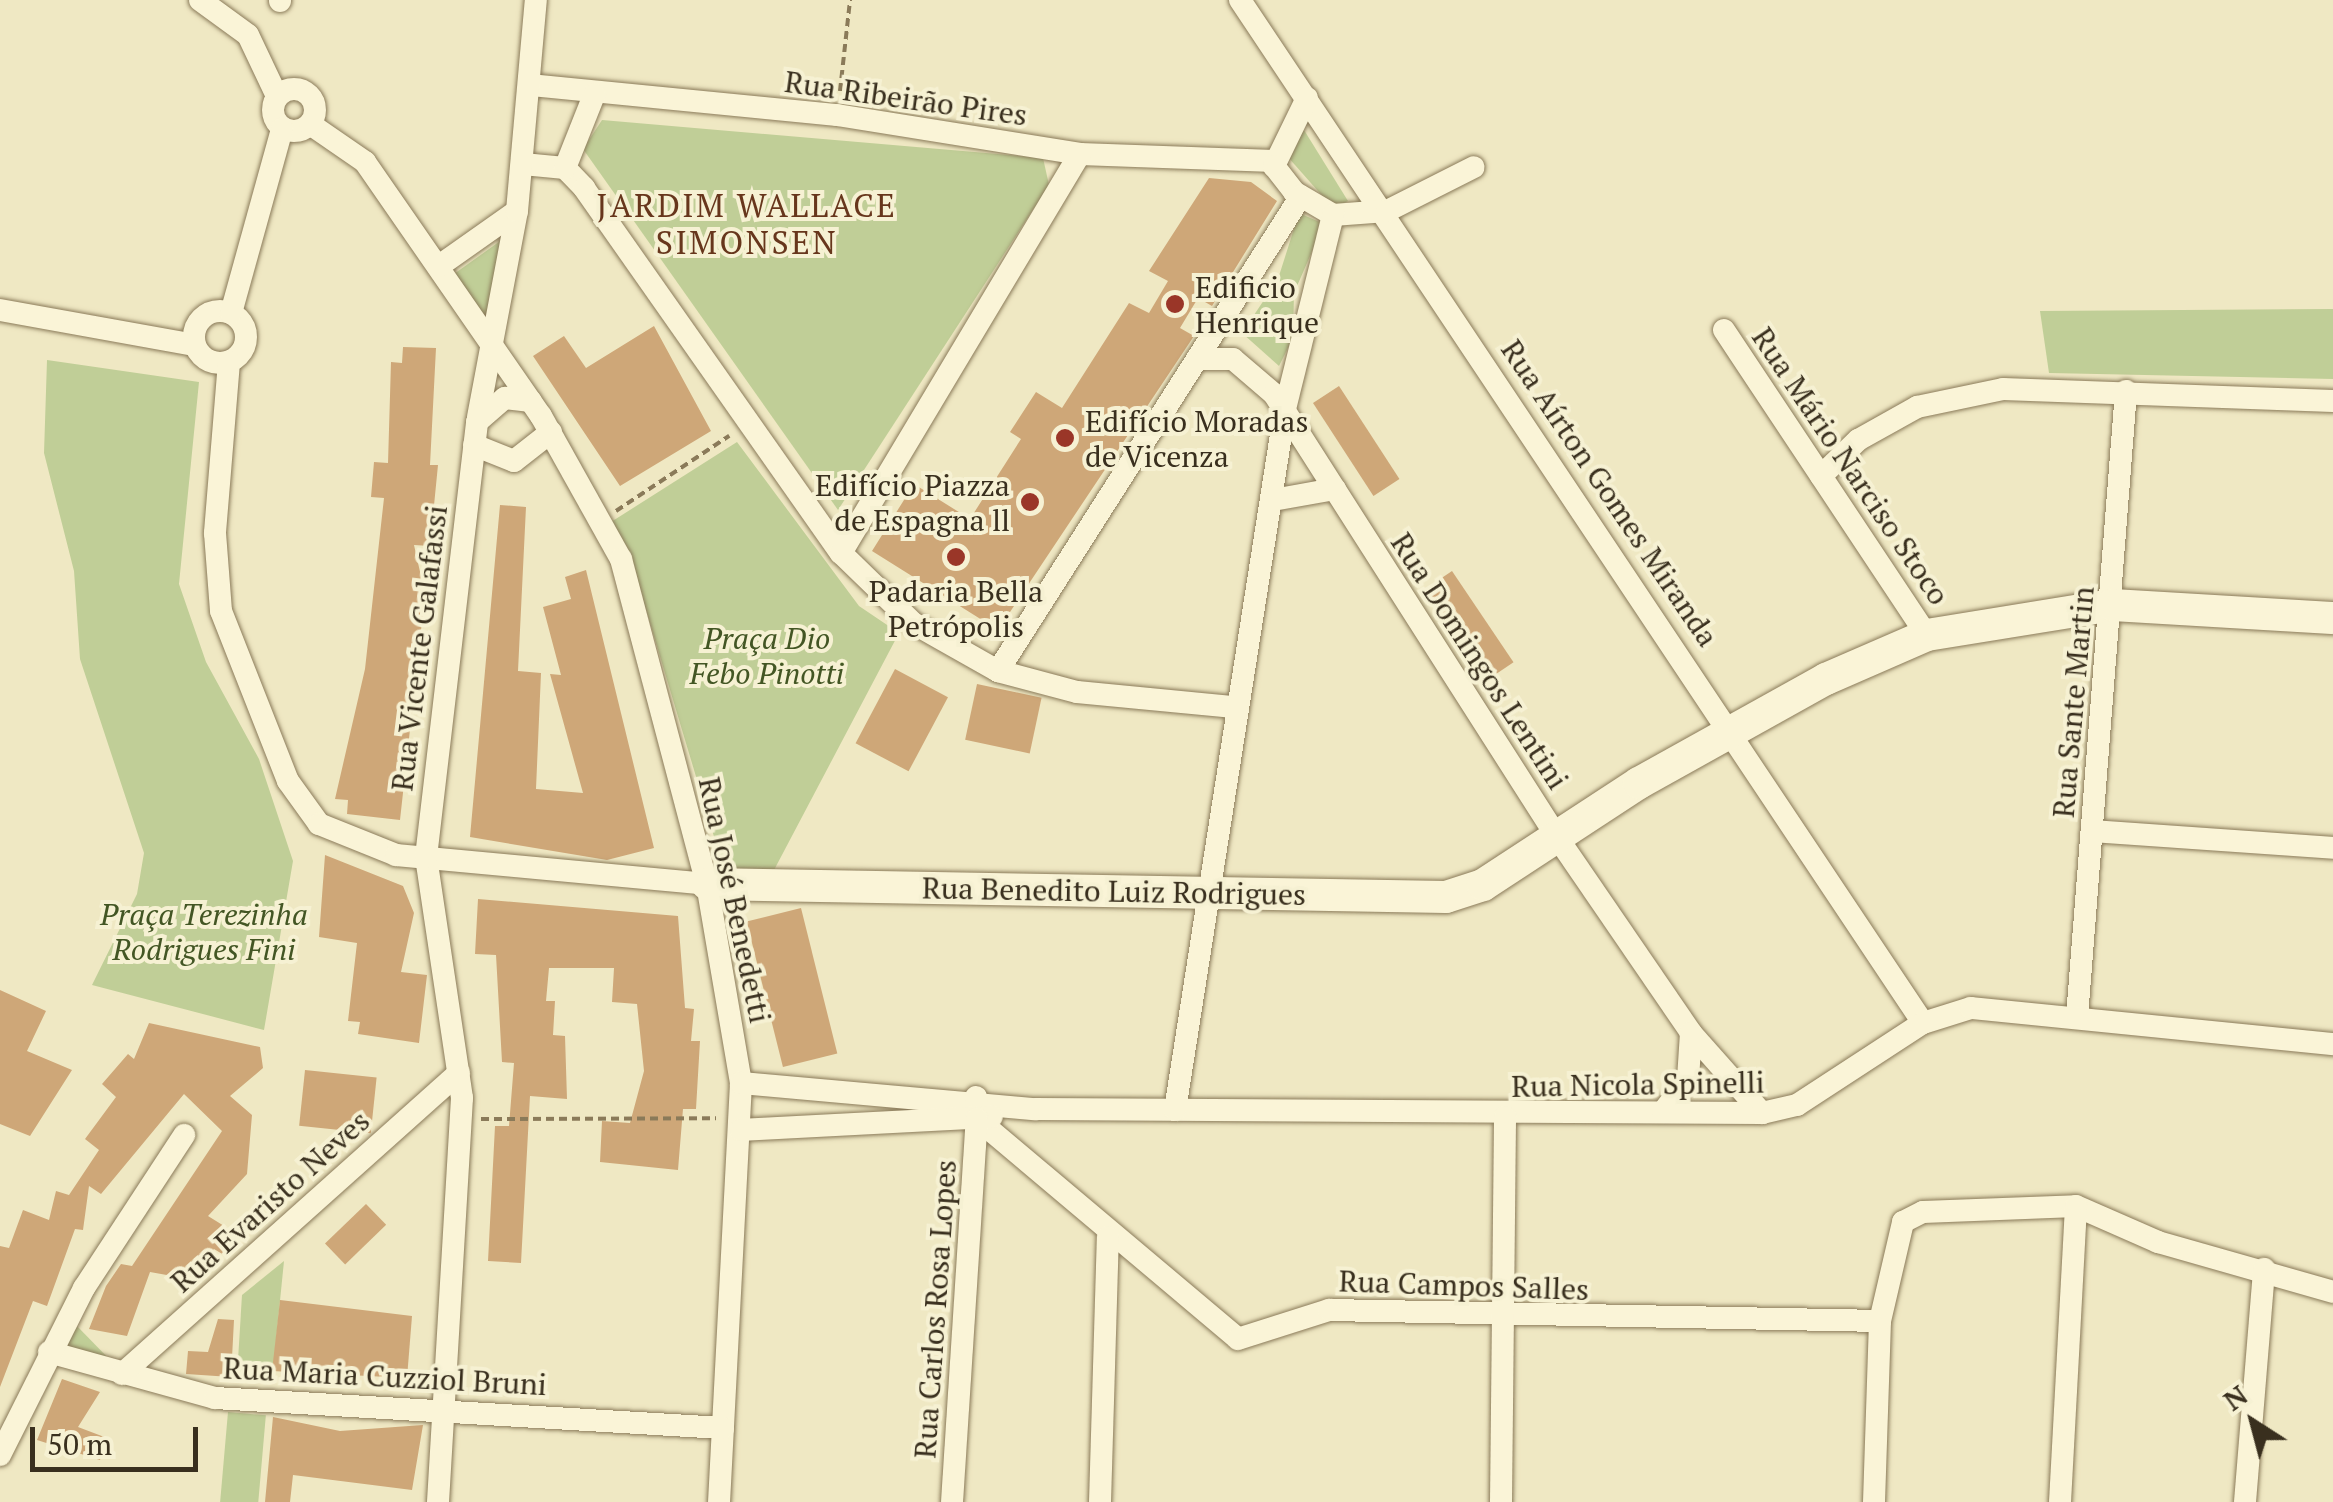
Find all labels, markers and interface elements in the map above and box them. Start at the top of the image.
street label: Rua Ribeirão Pires [782,63,1030,133]
district label: JARDIM WALLACE SIMONSEN [597,187,897,262]
place label: Edificio Henrique [1195,269,1319,340]
marker: Edificio Henrique [1164,293,1186,315]
street label: Rua Mário Narciso Stoco [1745,321,1957,611]
street label: Rua Aírton Gomes Miranda [1494,333,1726,653]
place label: Edifício Moradas de Vicenza [1085,403,1308,474]
marker: Edifício Moradas de Vicenza [1054,427,1076,449]
place label: Edifício Piazza de Espagna ll [815,467,1010,538]
marker: Edifício Piazza de Espagna ll [1019,491,1041,513]
street label: Rua Vicente Galafassi [384,503,454,793]
street label: Rua Domingos Lentini [1384,526,1576,796]
marker: Padaria Bella Petrópolis [945,546,967,568]
place label: Padaria Bella Petrópolis [869,573,1043,644]
street label: Rua Sante Martin [2045,585,2101,819]
park label: Praça Dio Febo Pinotti [690,620,844,690]
street label: Rua José Benedetti [691,774,779,1026]
street label: Rua Benedito Luiz Rodrigues [922,870,1306,912]
park label: Praça Terezinha Rodrigues Fini [100,896,308,966]
street label: Rua Nicola Spinelli [1511,1064,1765,1104]
street label: Rua Evaristo Neves [163,1103,377,1299]
street label: Rua Carlos Rosa Lopes [907,1158,963,1460]
street label: Rua Campos Salles [1338,1263,1590,1307]
street label: Rua Maria Cuzziol Bruni [222,1350,548,1402]
north arrow [2203,1372,2303,1472]
text: N [2216,1376,2255,1419]
scale bar [35,1407,202,1469]
text: 50 m [47,1424,112,1464]

